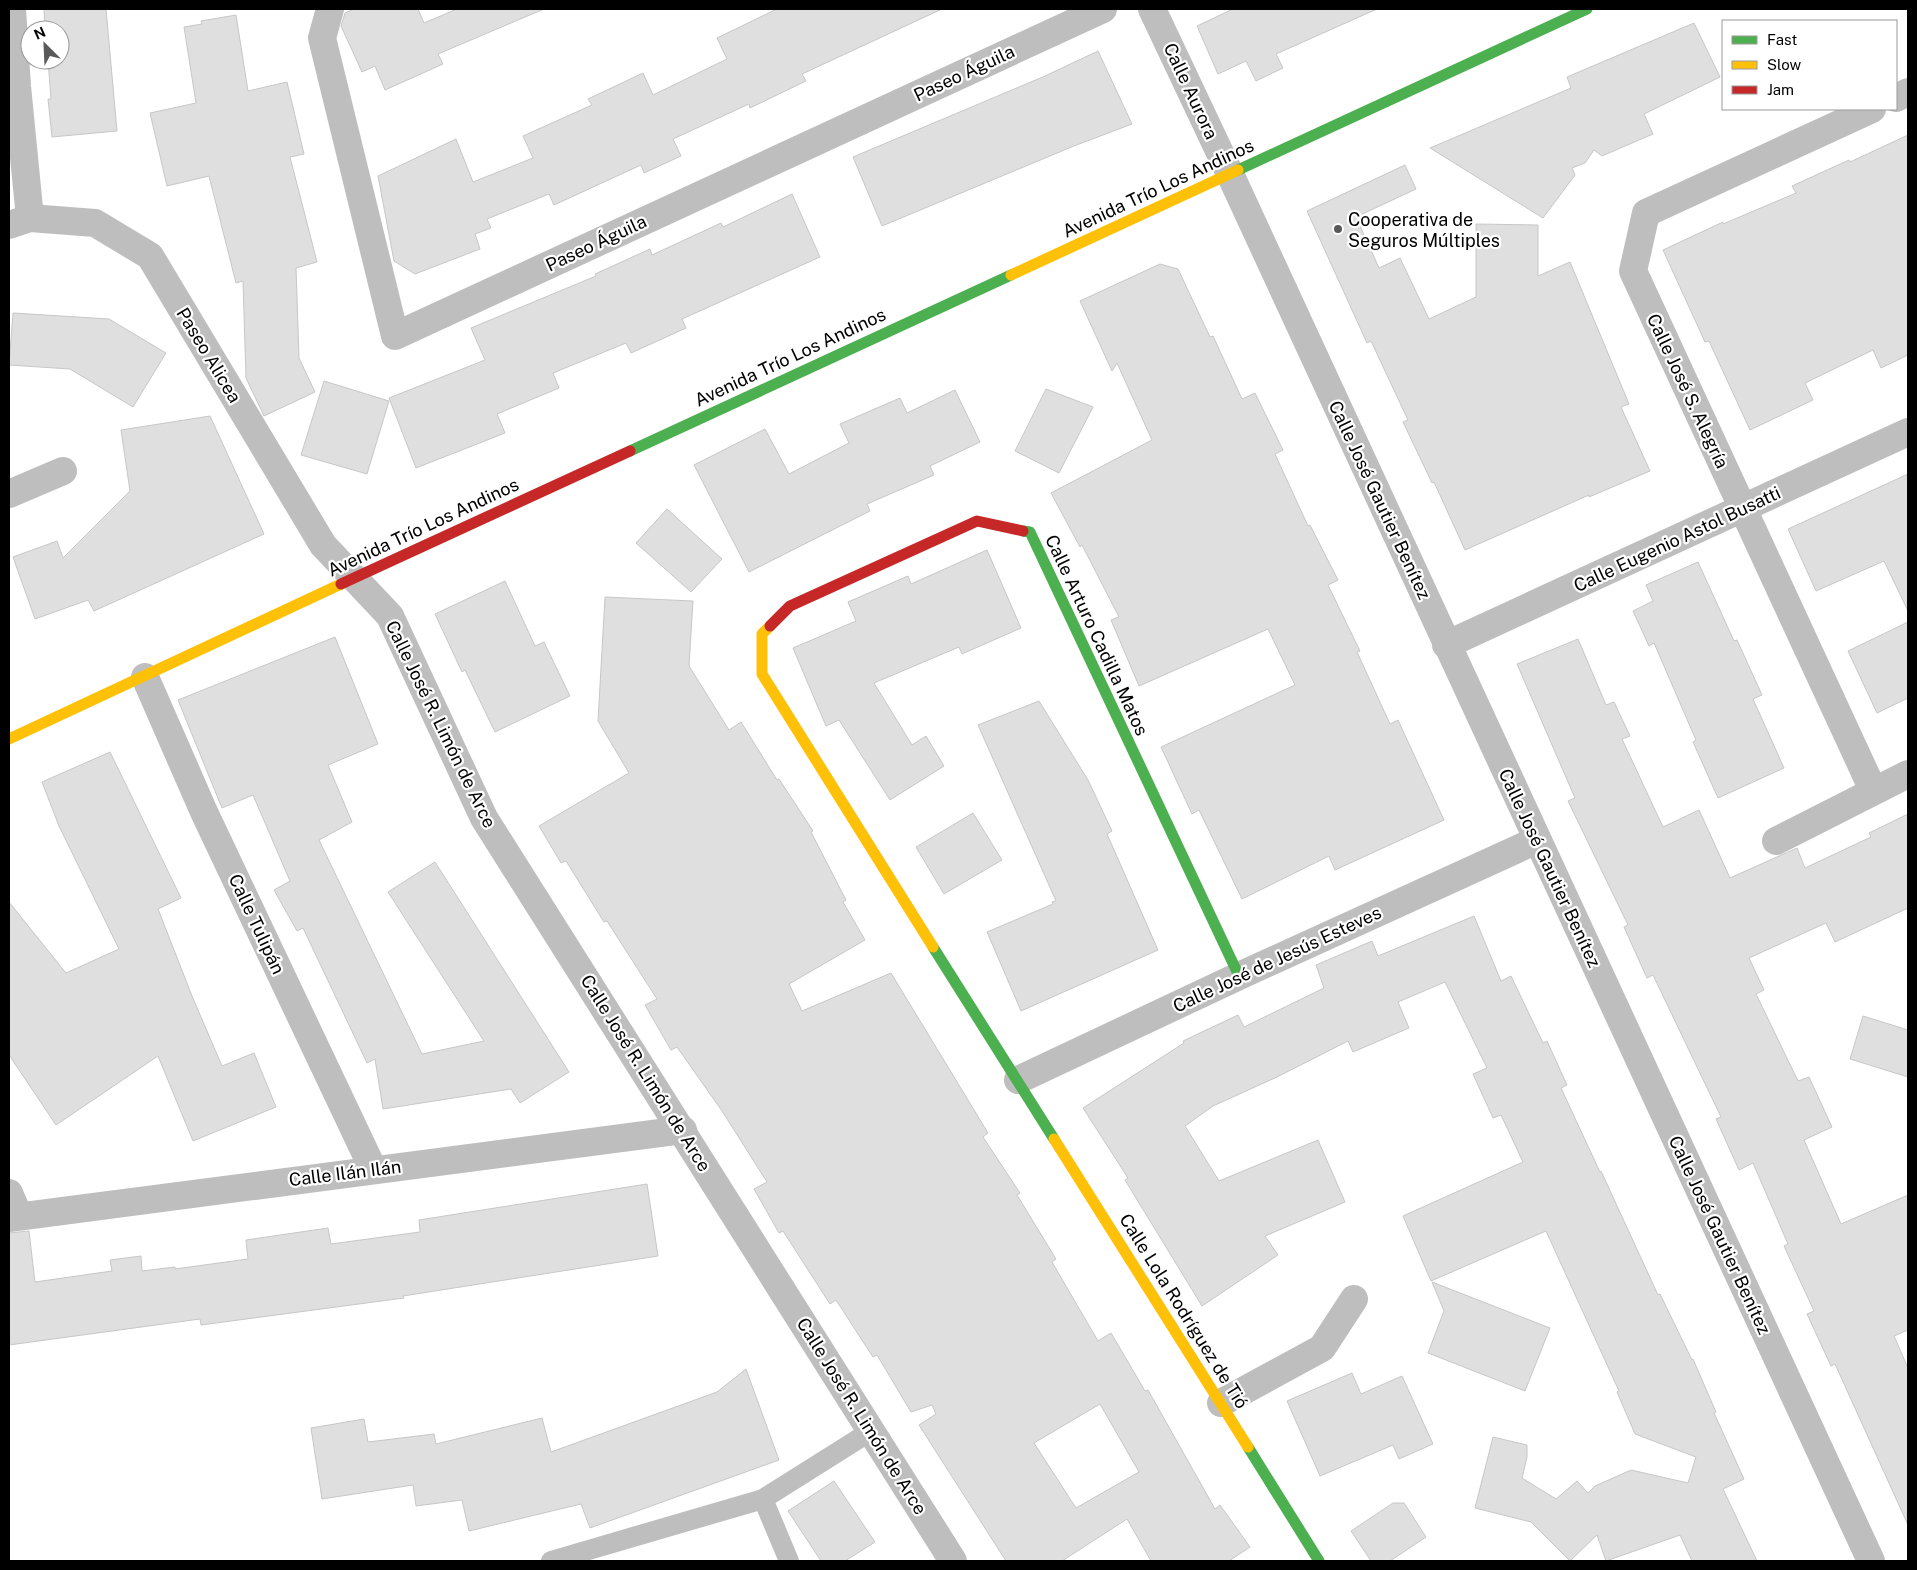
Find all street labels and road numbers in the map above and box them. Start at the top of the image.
street label: Paseo Águila [910,40,1018,106]
street label: Calle Aurora [1160,40,1222,142]
street label: Avenida Trío Los Andinos [1059,134,1257,242]
street label: Paseo Águila [542,210,650,276]
street label: Avenida Trío Los Andinos [691,303,889,411]
street label: Paseo Alicea [172,304,246,406]
street label: Calle José S. Alegría [1643,310,1733,472]
street label: Calle José Gautier Benítez [1325,397,1435,603]
street label: Avenida Trío Los Andinos [324,473,522,581]
street label: Calle Eugenio Astol Busatti [1570,482,1784,596]
street label: Calle Arturo Cadilla Matos [1041,531,1153,739]
street label: Calle José R. Limón de Arce [382,617,500,831]
street label: Calle José Gautier Benítez [1495,765,1605,971]
street label: Calle Tulipán [225,871,289,977]
street label: Calle José de Jesús Esteves [1170,901,1384,1017]
street label: Calle José R. Limón de Arce [577,971,715,1175]
street label: Calle José Gautier Benítez [1665,1132,1775,1338]
street label: Calle Ilán Ilán [288,1156,402,1190]
street label: Calle Lola Rodríguez de Tió [1115,1210,1253,1412]
street label: Calle José R. Limón de Arce [793,1314,931,1518]

